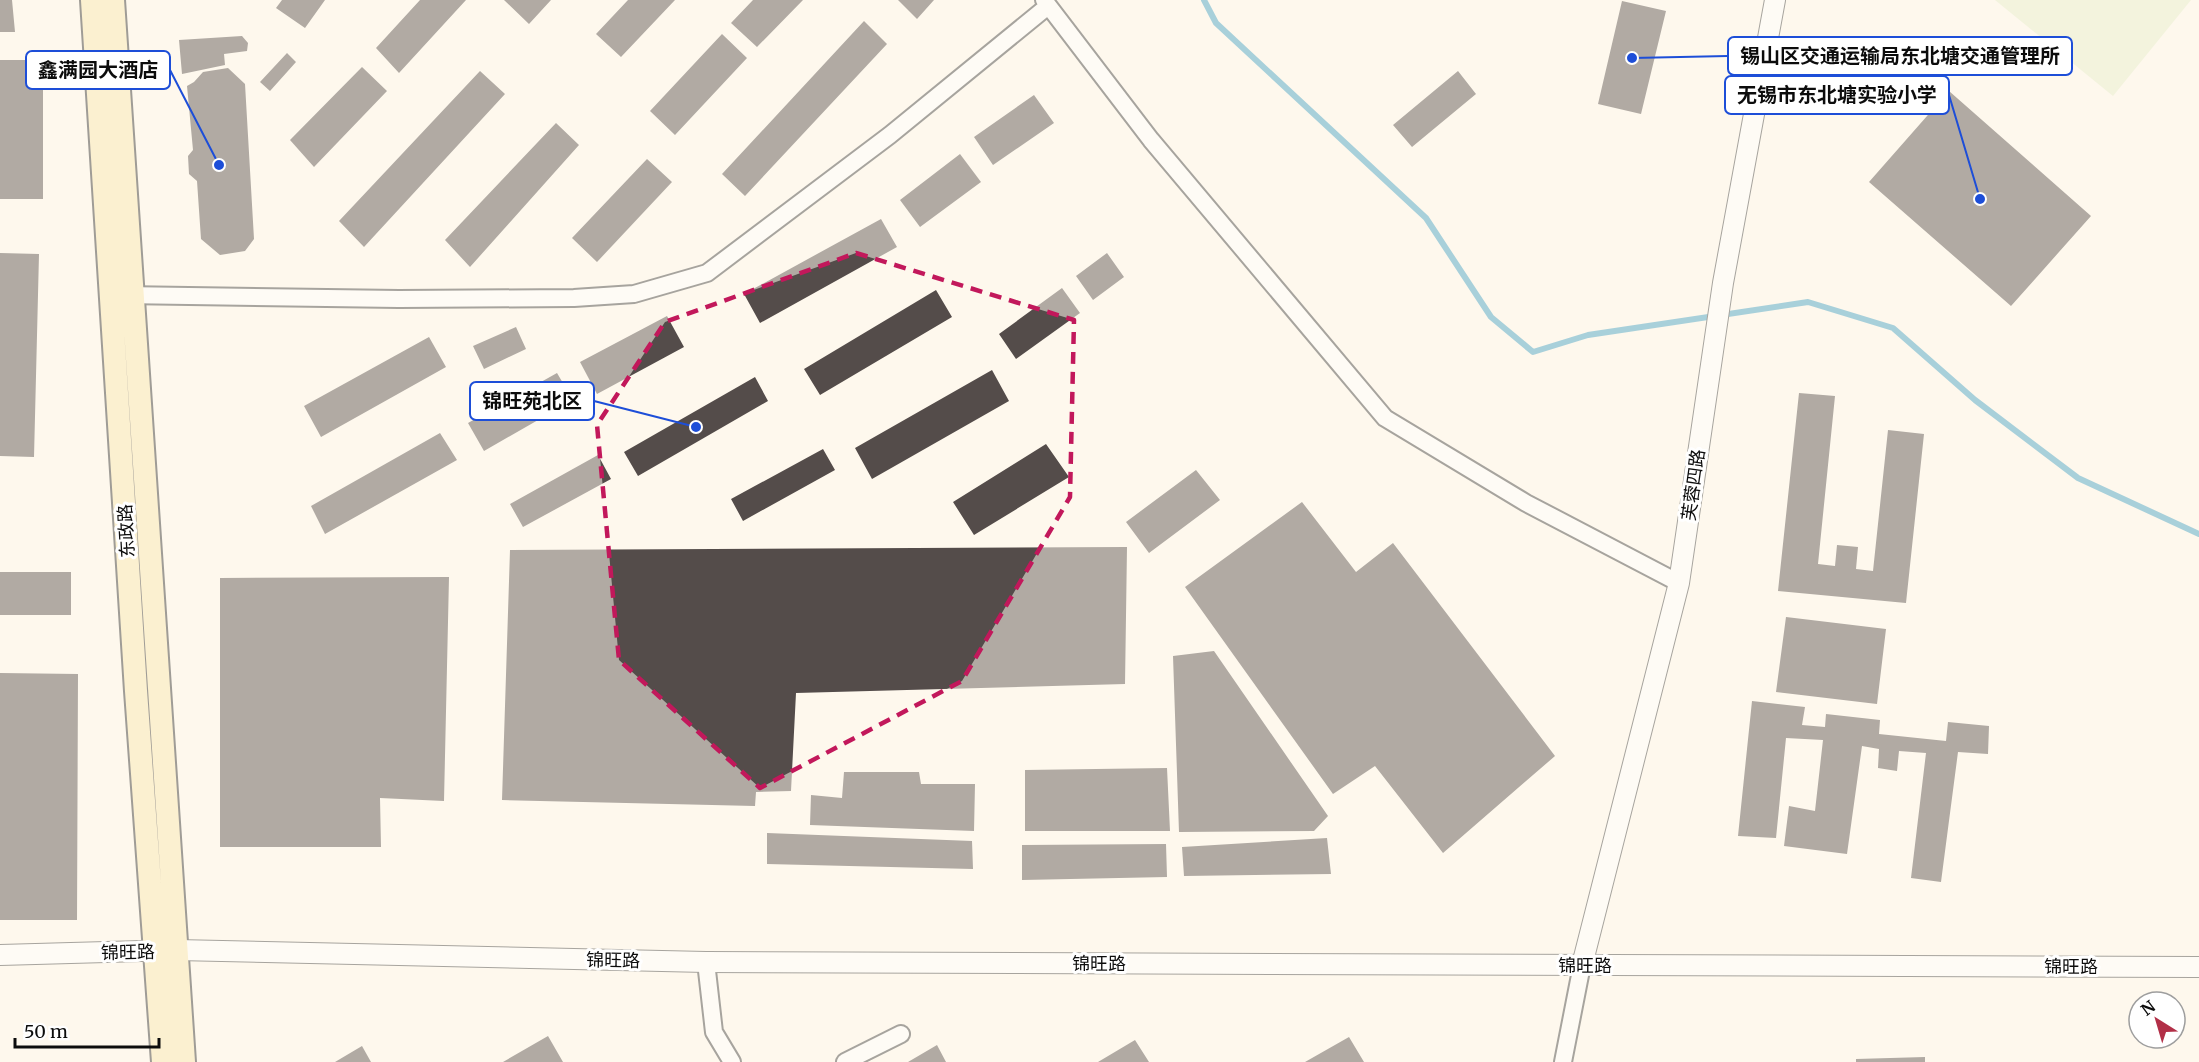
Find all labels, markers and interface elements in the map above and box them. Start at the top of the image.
callout: 锡山区交通运输局东北塘交通管理所 [1728,37,2072,75]
text: 锡山区交通运输局东北塘交通管理所 [1740,43,2060,68]
callout: 鑫满园大酒店 [26,51,170,89]
text: 鑫满园大酒店 [38,57,158,82]
callout: 无锡市东北塘实验小学 [1725,76,1949,114]
text: 无锡市东北塘实验小学 [1737,82,1937,107]
callout: 锦旺苑北区 [470,382,594,420]
text: 锦旺苑北区 [482,388,582,413]
street label: 芙蓉四路 [1677,448,1709,522]
street label: 东政路 [113,503,139,559]
street label: 锦旺路 [101,940,155,964]
street label: 锦旺路 [586,948,640,972]
street label: 锦旺路 [1072,952,1126,975]
street label: 锦旺路 [1558,954,1612,977]
street label: 锦旺路 [2044,955,2098,978]
north arrow [2127,990,2187,1050]
text: N [2137,996,2159,1020]
scale bar [15,1011,159,1049]
text: 50 m [24,1020,68,1043]

